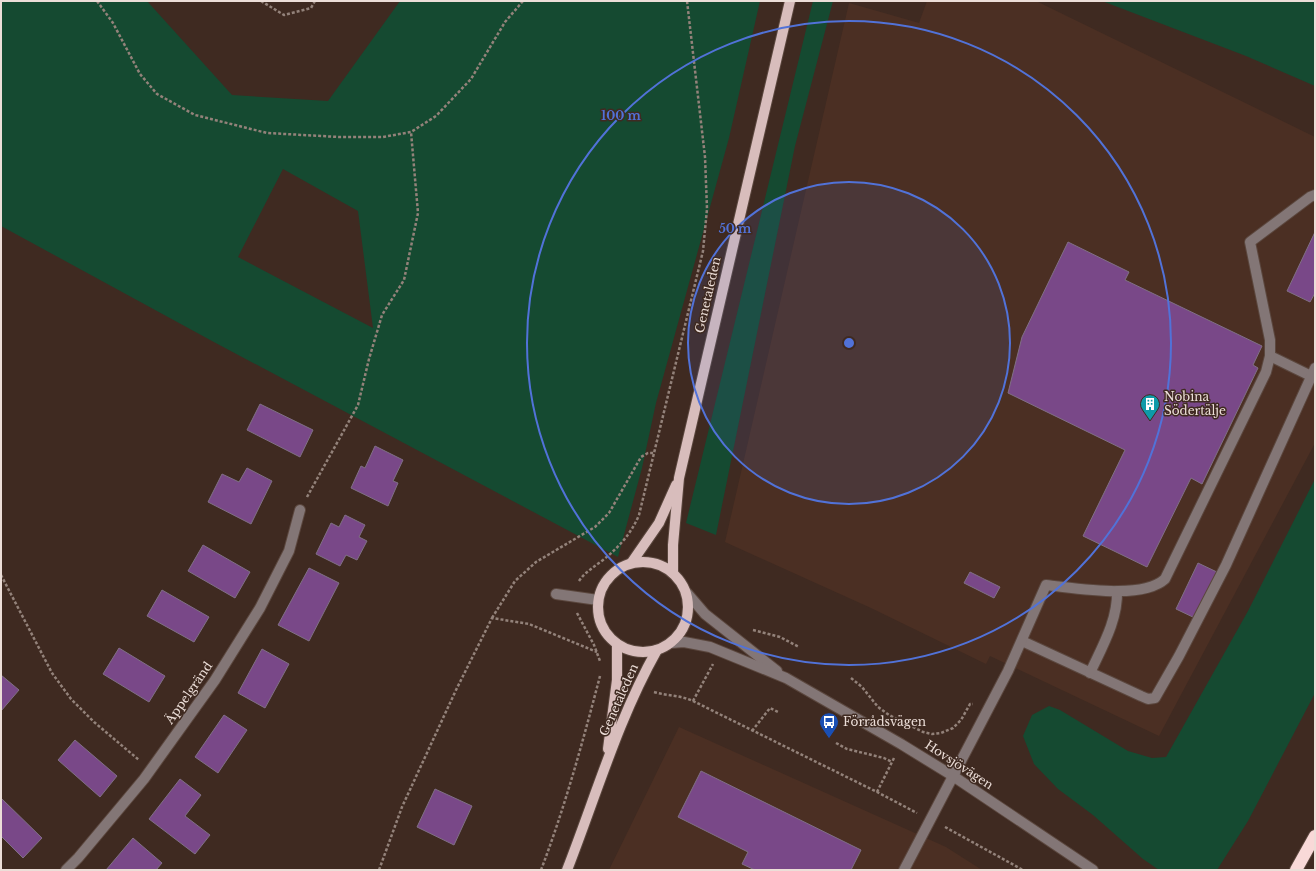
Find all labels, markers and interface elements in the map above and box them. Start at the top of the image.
text: 100 m [601,108,642,123]
text: 50 m [719,221,752,236]
street label: Genetaleden [691,255,724,334]
centre of rings [842,336,856,350]
place label: Nobina Södertälje [1164,389,1226,418]
building icon: Nobina Södertälje [1139,393,1161,421]
street label: Äppelgränd [160,658,215,727]
street label: Genetaleden [596,661,641,738]
bus stop icon: Förrådsvägen [818,711,840,739]
place label: Förrådsvägen [843,714,926,729]
street label: Hovsjövägen [922,737,996,792]

